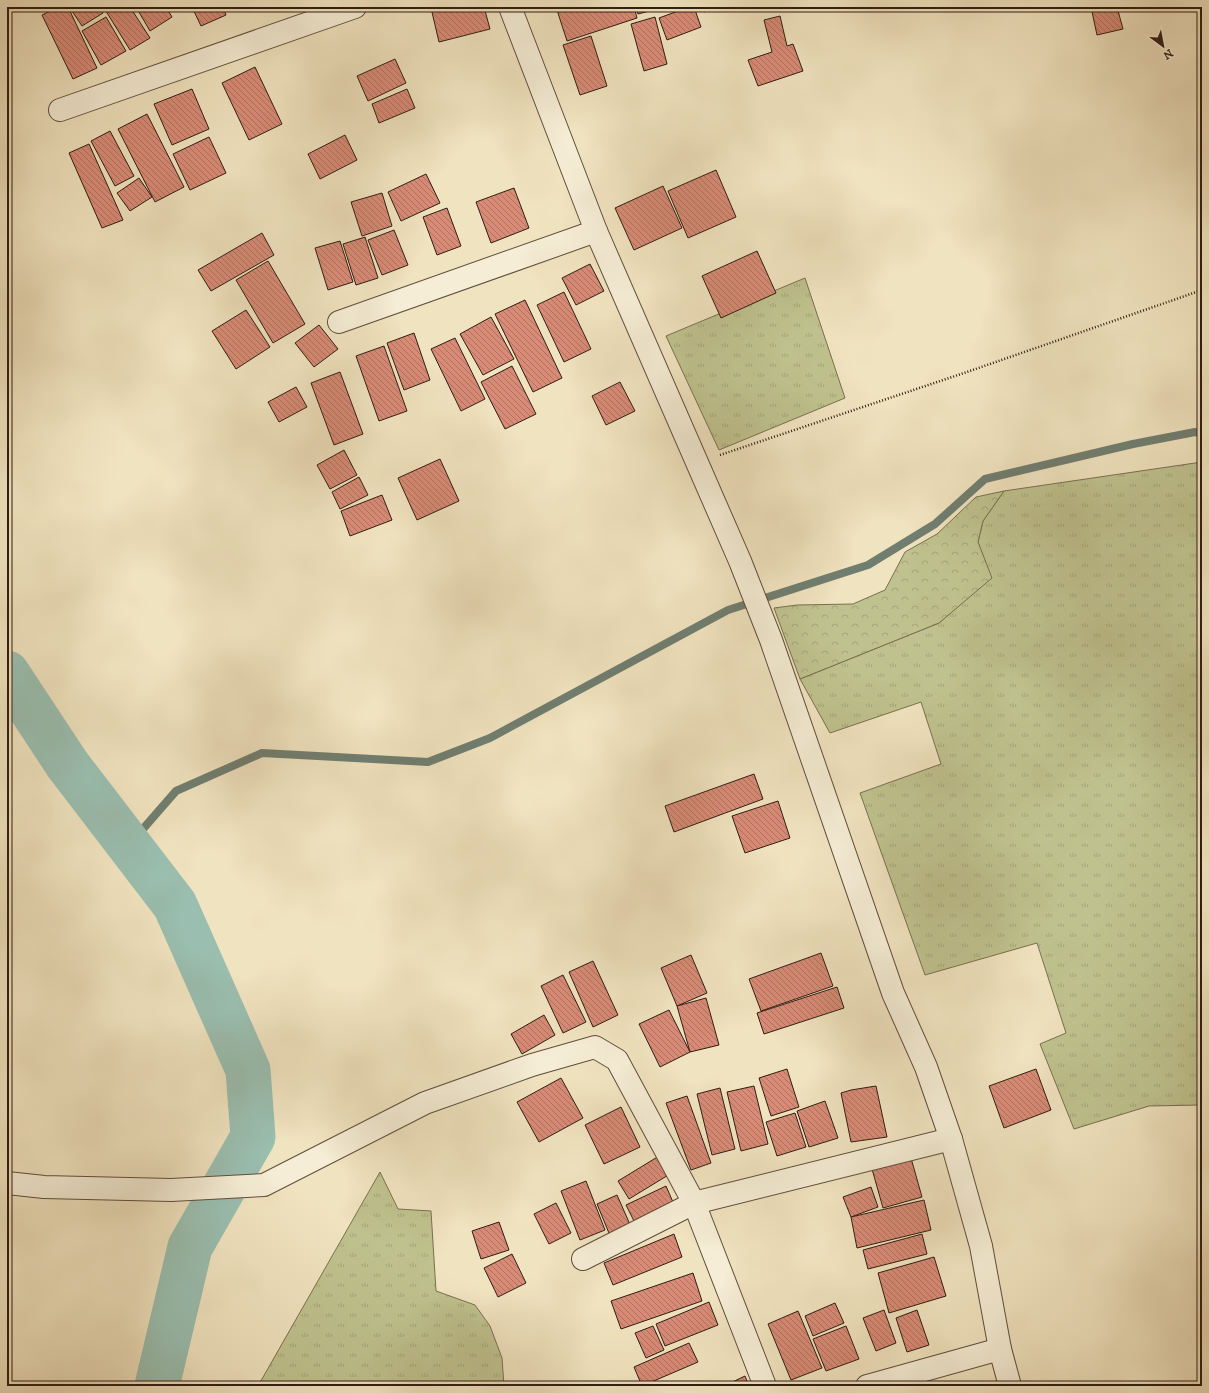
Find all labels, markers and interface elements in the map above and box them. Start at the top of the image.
north arrow [1143,26,1183,66]
text: N [1160,45,1175,62]

